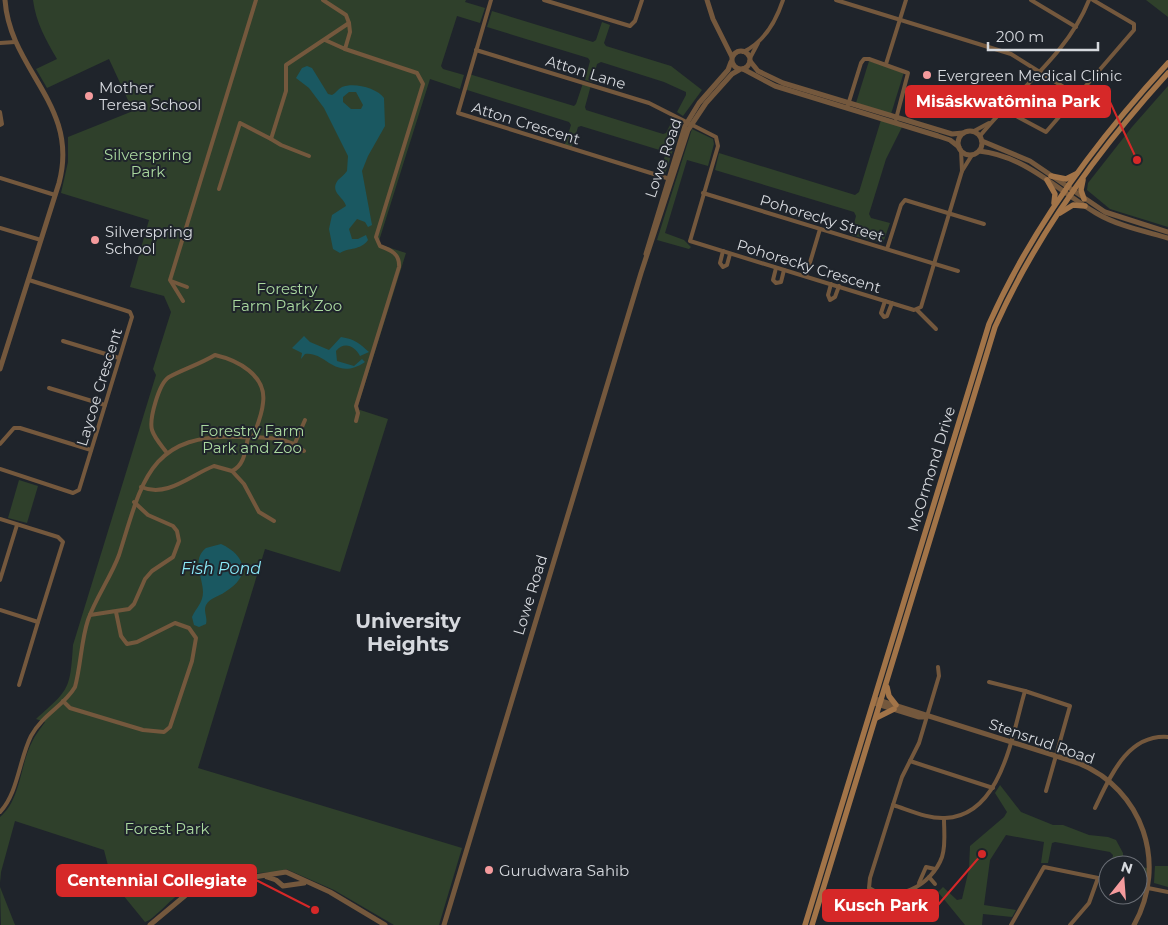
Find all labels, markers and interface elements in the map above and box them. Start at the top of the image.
scale bar [988,20,1098,52]
text: 200 m [996,27,1044,46]
street label: Atton Lane [544,51,628,93]
place label: Evergreen Medical Clinic [937,66,1122,85]
marker: Evergreen Medical Clinic [921,69,933,81]
place label: Mother Teresa School [99,78,201,114]
callout: Misâskwatômina Park [906,86,1110,117]
marker: Mother Teresa School [83,90,95,102]
text: Misâskwatômina Park [916,92,1101,111]
street label: Atton Crescent [470,97,582,149]
street label: Lowe Road [640,116,686,200]
park label: Silverspring Park [104,145,192,181]
street label: Pohorecky Street [758,190,886,246]
place label: Silverspring School [105,222,193,258]
marker: Silverspring School [89,234,101,246]
street label: Pohorecky Crescent [735,235,883,297]
park label: Forestry Farm Park Zoo [232,279,342,315]
street label: Laycoe Crescent [72,326,126,448]
street label: McOrmond Drive [903,404,959,534]
park label: Forestry Farm Park and Zoo [200,421,304,457]
street label: Lowe Road [509,552,551,638]
water label: Fish Pond [181,559,261,578]
district label: University Heights [355,609,462,656]
street label: Stensrud Road [986,714,1098,768]
park label: Forest Park [124,819,210,838]
north arrow [1098,855,1148,905]
text: N [1119,857,1135,878]
place label: Gurudwara Sahib [499,861,629,880]
marker: Gurudwara Sahib [483,864,495,876]
callout: Centennial Collegiate [57,865,256,896]
text: Centennial Collegiate [67,871,247,890]
callout: Kusch Park [823,890,938,921]
text: Kusch Park [834,896,929,915]

